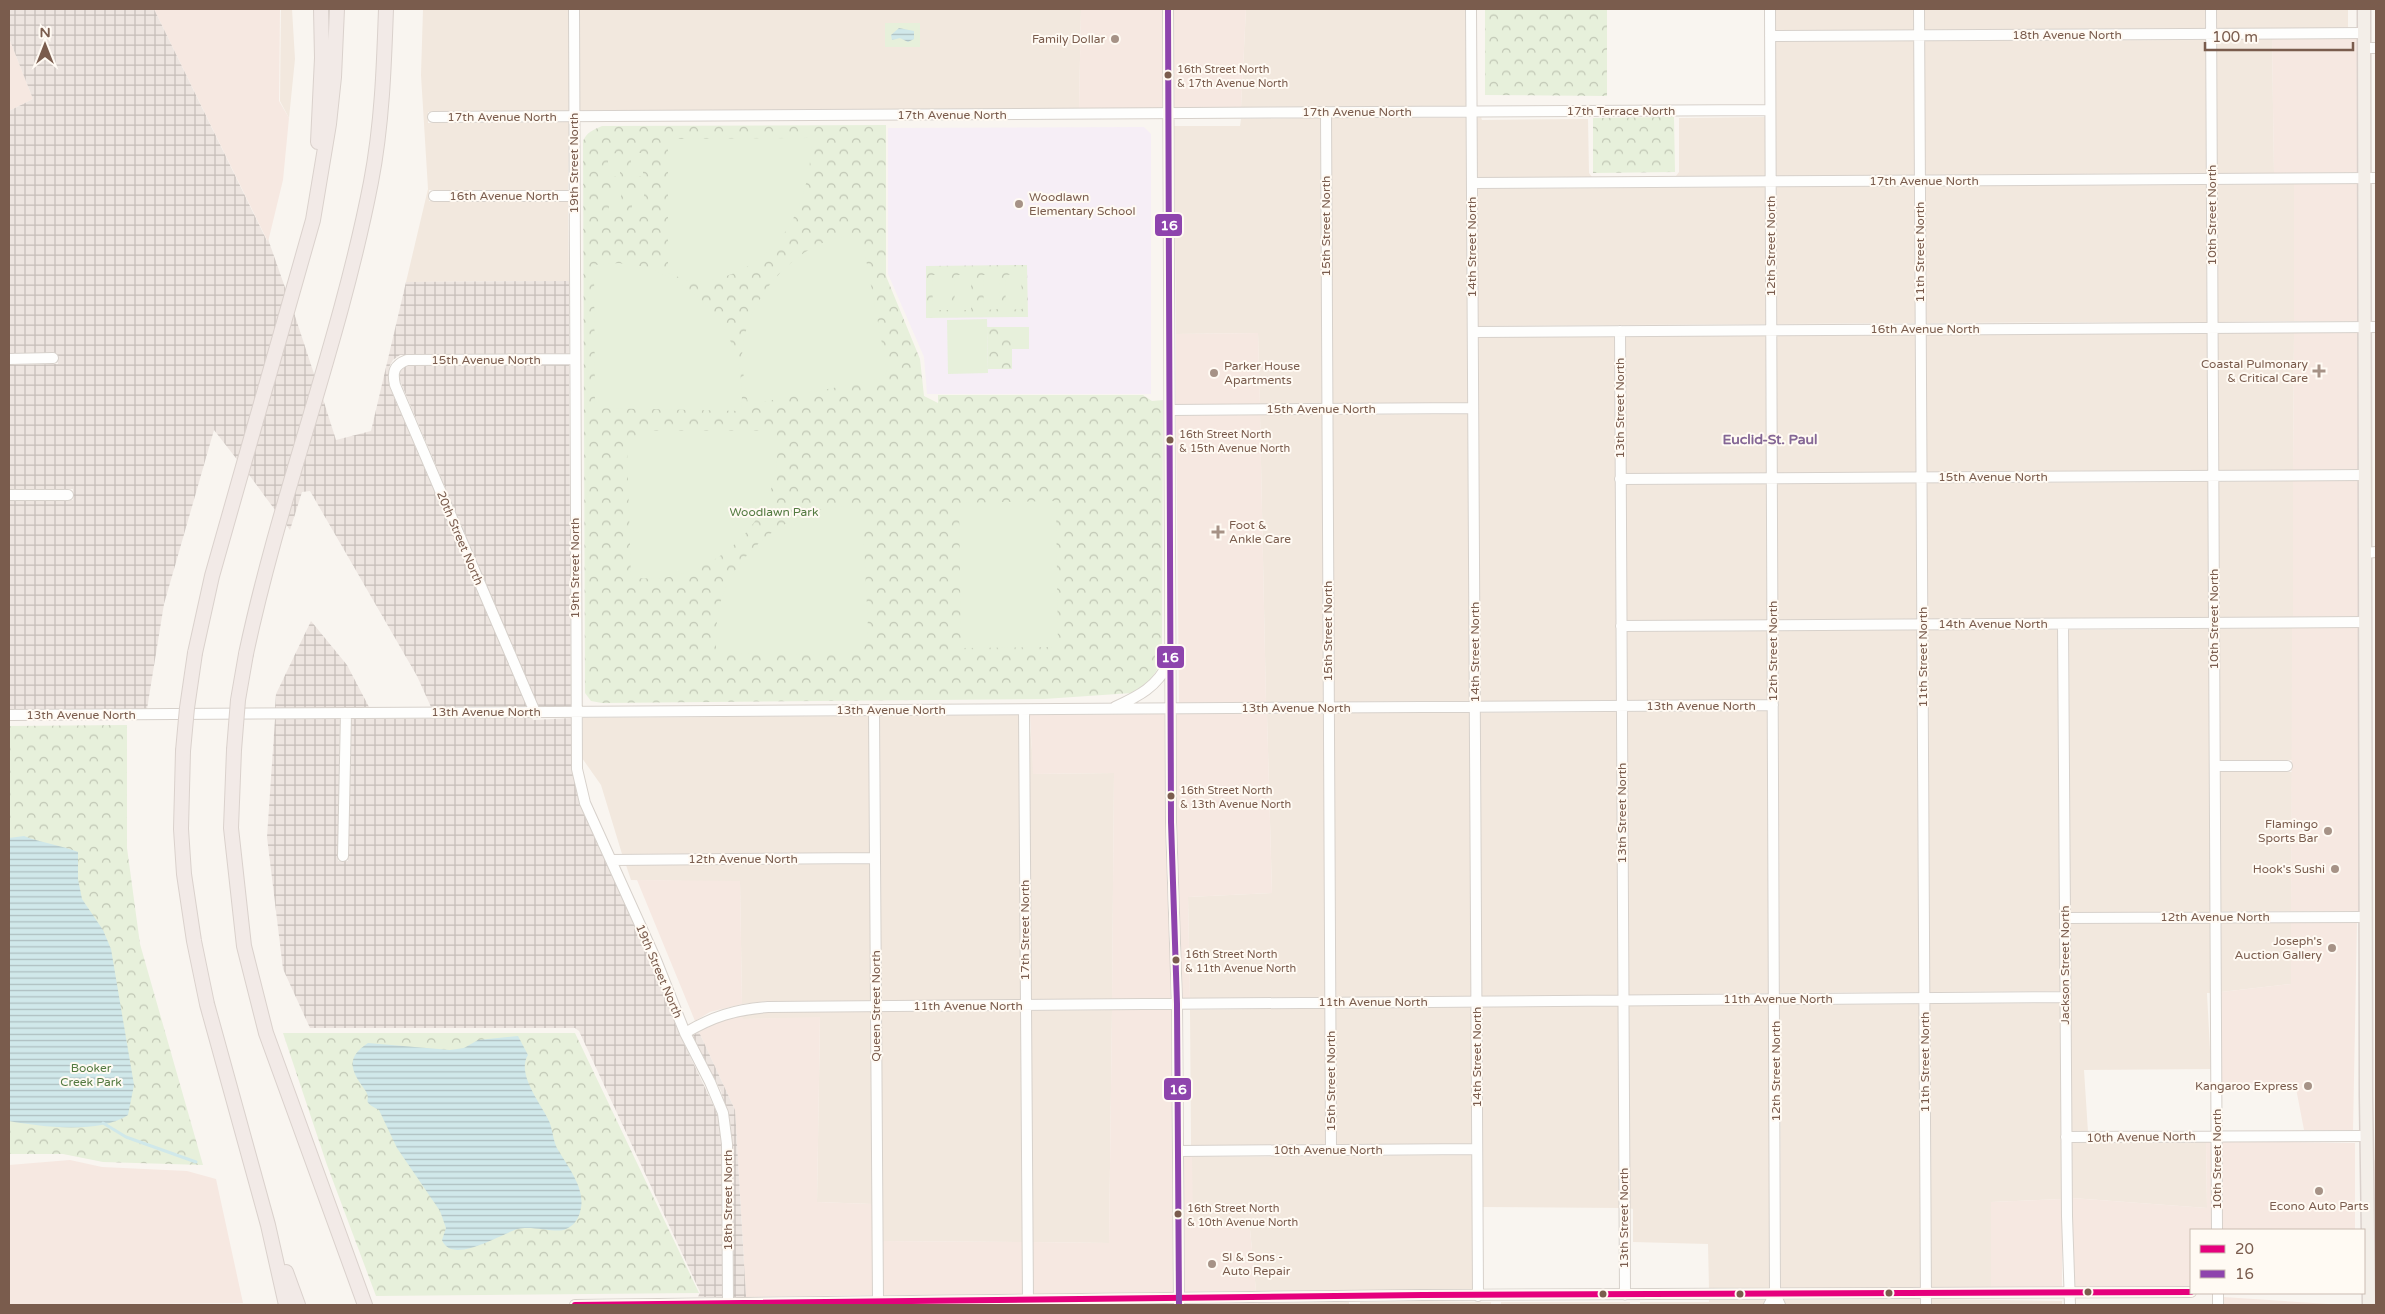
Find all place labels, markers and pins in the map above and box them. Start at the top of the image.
place label: Family Dollar [1032,32,1105,46]
marker: Family Dollar [1109,33,1121,45]
place label: 16th Street North & 17th Avenue North [1177,63,1288,90]
marker: 16th Street North & 17th Avenue North [1163,70,1173,80]
place label: Woodlawn Elementary School [1029,190,1136,218]
marker: Woodlawn Elementary School [1013,198,1025,210]
place label: Coastal Pulmonary & Critical Care [2201,357,2309,385]
place label: Parker House Apartments [1224,359,1300,387]
marker: Coastal Pulmonary & Critical Care [2312,364,2326,378]
marker: Parker House Apartments [1208,367,1220,379]
place label: 16th Street North & 15th Avenue North [1179,428,1290,455]
marker: 16th Street North & 15th Avenue North [1165,435,1175,445]
place label: Foot & Ankle Care [1229,518,1291,546]
marker: Foot & Ankle Care [1211,525,1225,539]
place label: 16th Street North & 13th Avenue North [1180,784,1291,811]
marker: 16th Street North & 13th Avenue North [1166,791,1176,801]
place label: Flamingo Sports Bar [2258,817,2318,845]
marker: Flamingo Sports Bar [2322,825,2334,837]
place label: Hook's Sushi [2253,862,2325,876]
marker: Hook's Sushi [2329,863,2341,875]
place label: Joseph's Auction Gallery [2235,934,2323,962]
marker: Joseph's Auction Gallery [2326,942,2338,954]
place label: 16th Street North & 11th Avenue North [1185,948,1296,975]
marker: 16th Street North & 11th Avenue North [1171,955,1181,965]
place label: Kangaroo Express [2195,1079,2298,1093]
marker: Kangaroo Express [2302,1080,2314,1092]
marker: Econo Auto Parts [2313,1185,2325,1197]
place label: Econo Auto Parts [2269,1199,2369,1213]
place label: 16th Street North & 10th Avenue North [1187,1202,1298,1229]
marker: 16th Street North & 10th Avenue North [1173,1209,1183,1219]
place label: Sl & Sons - Auto Repair [1222,1250,1291,1278]
marker: Sl & Sons - Auto Repair [1206,1258,1218,1270]
unlabelled marker [2083,1287,2093,1297]
unlabelled marker [1884,1288,1894,1298]
unlabelled marker [1598,1289,1608,1299]
unlabelled marker [1735,1289,1745,1299]

